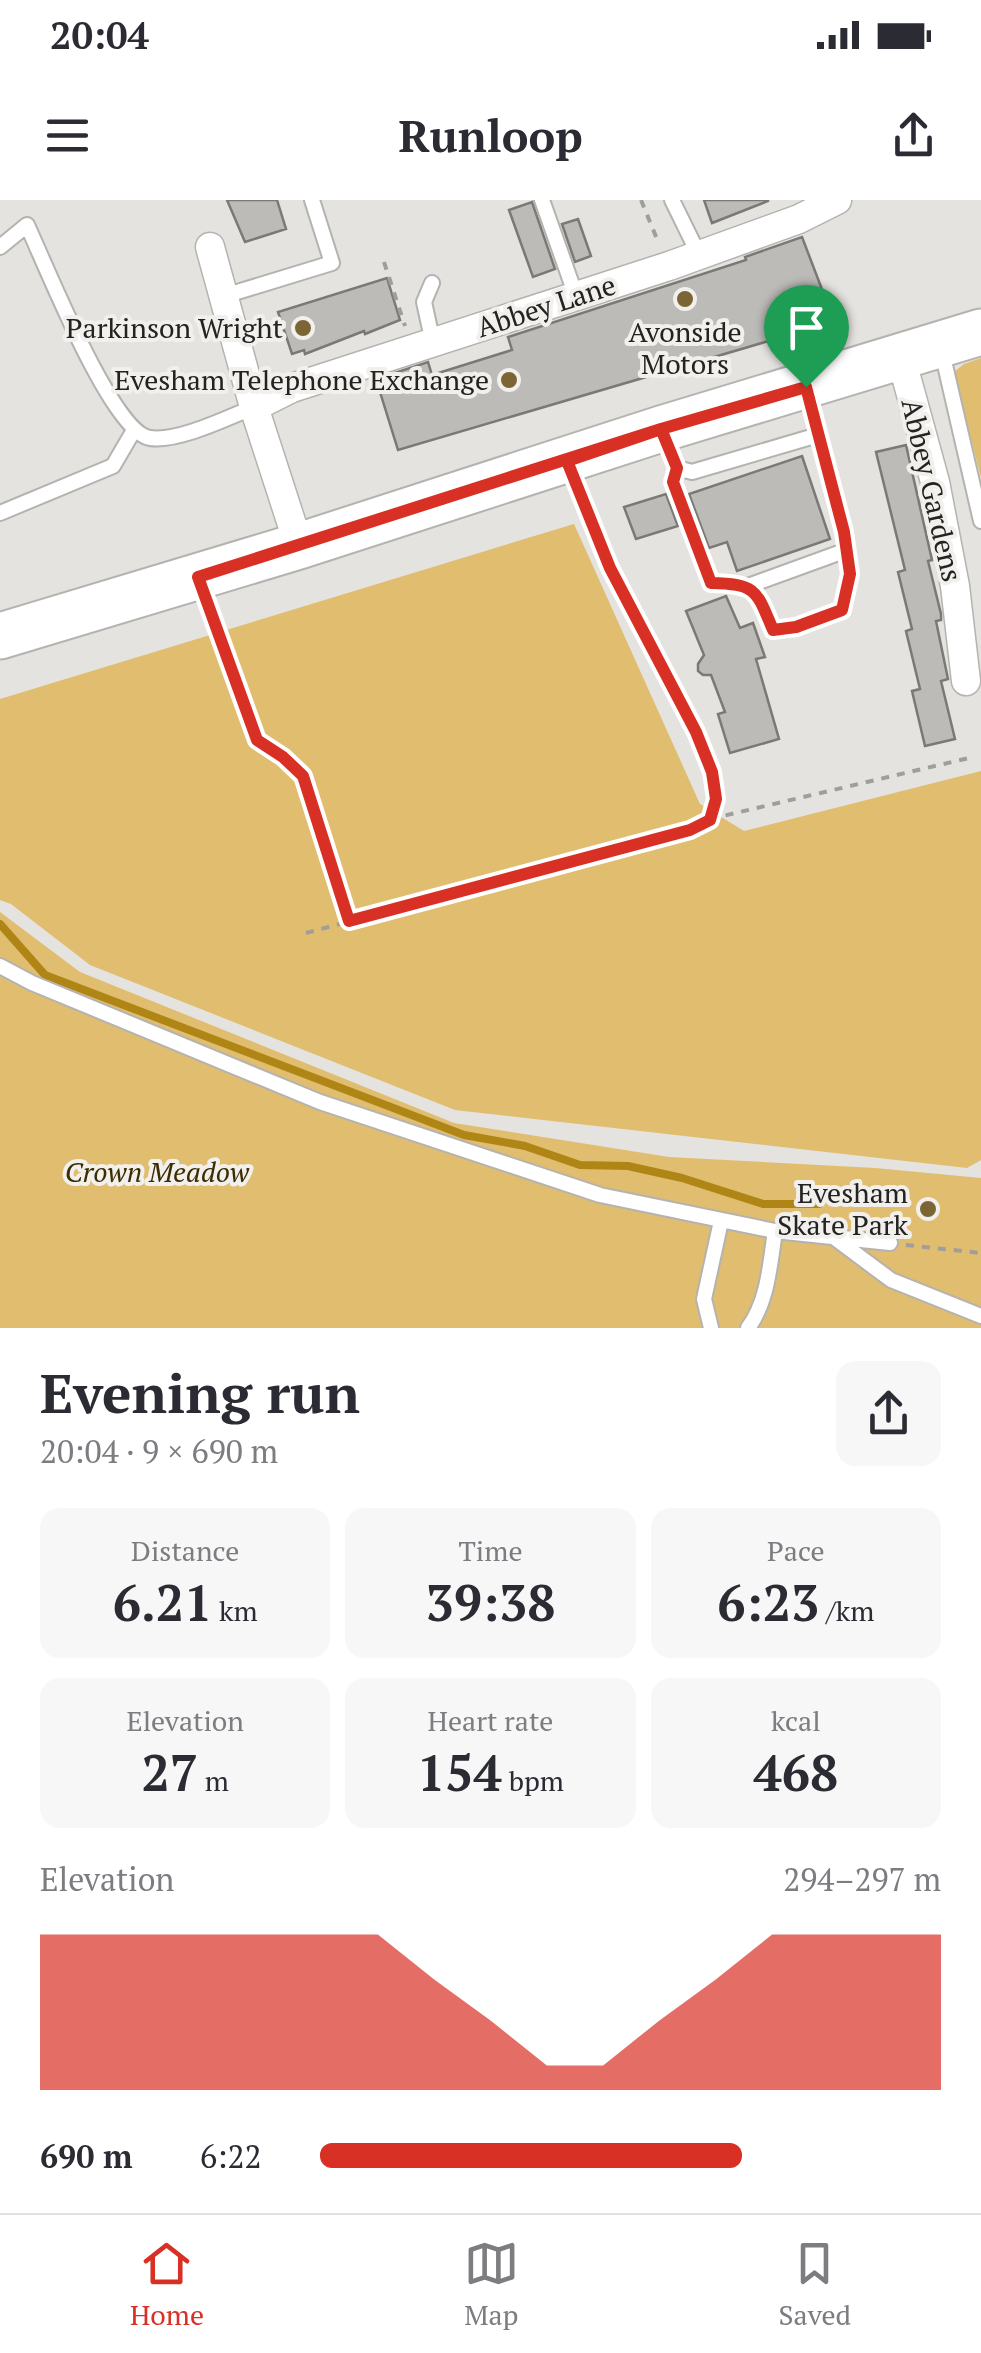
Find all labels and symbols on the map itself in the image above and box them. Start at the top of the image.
street label: Abbey Lane [471,266,620,345]
pin [764,285,849,388]
marker: Avonside Motors [674,288,696,310]
place label: Parkinson Wright [66,309,284,346]
place label: Avonside Motors [628,313,742,382]
marker: Parkinson Wright [292,317,314,339]
place label: Evesham Telephone Exchange [114,361,489,398]
marker: Evesham Telephone Exchange [498,369,520,391]
street label: Abbey Gardens [893,395,972,585]
park label: Crown Meadow [65,1153,250,1190]
place label: Evesham Skate Park [777,1174,909,1243]
marker: Evesham Skate Park [917,1198,939,1220]

